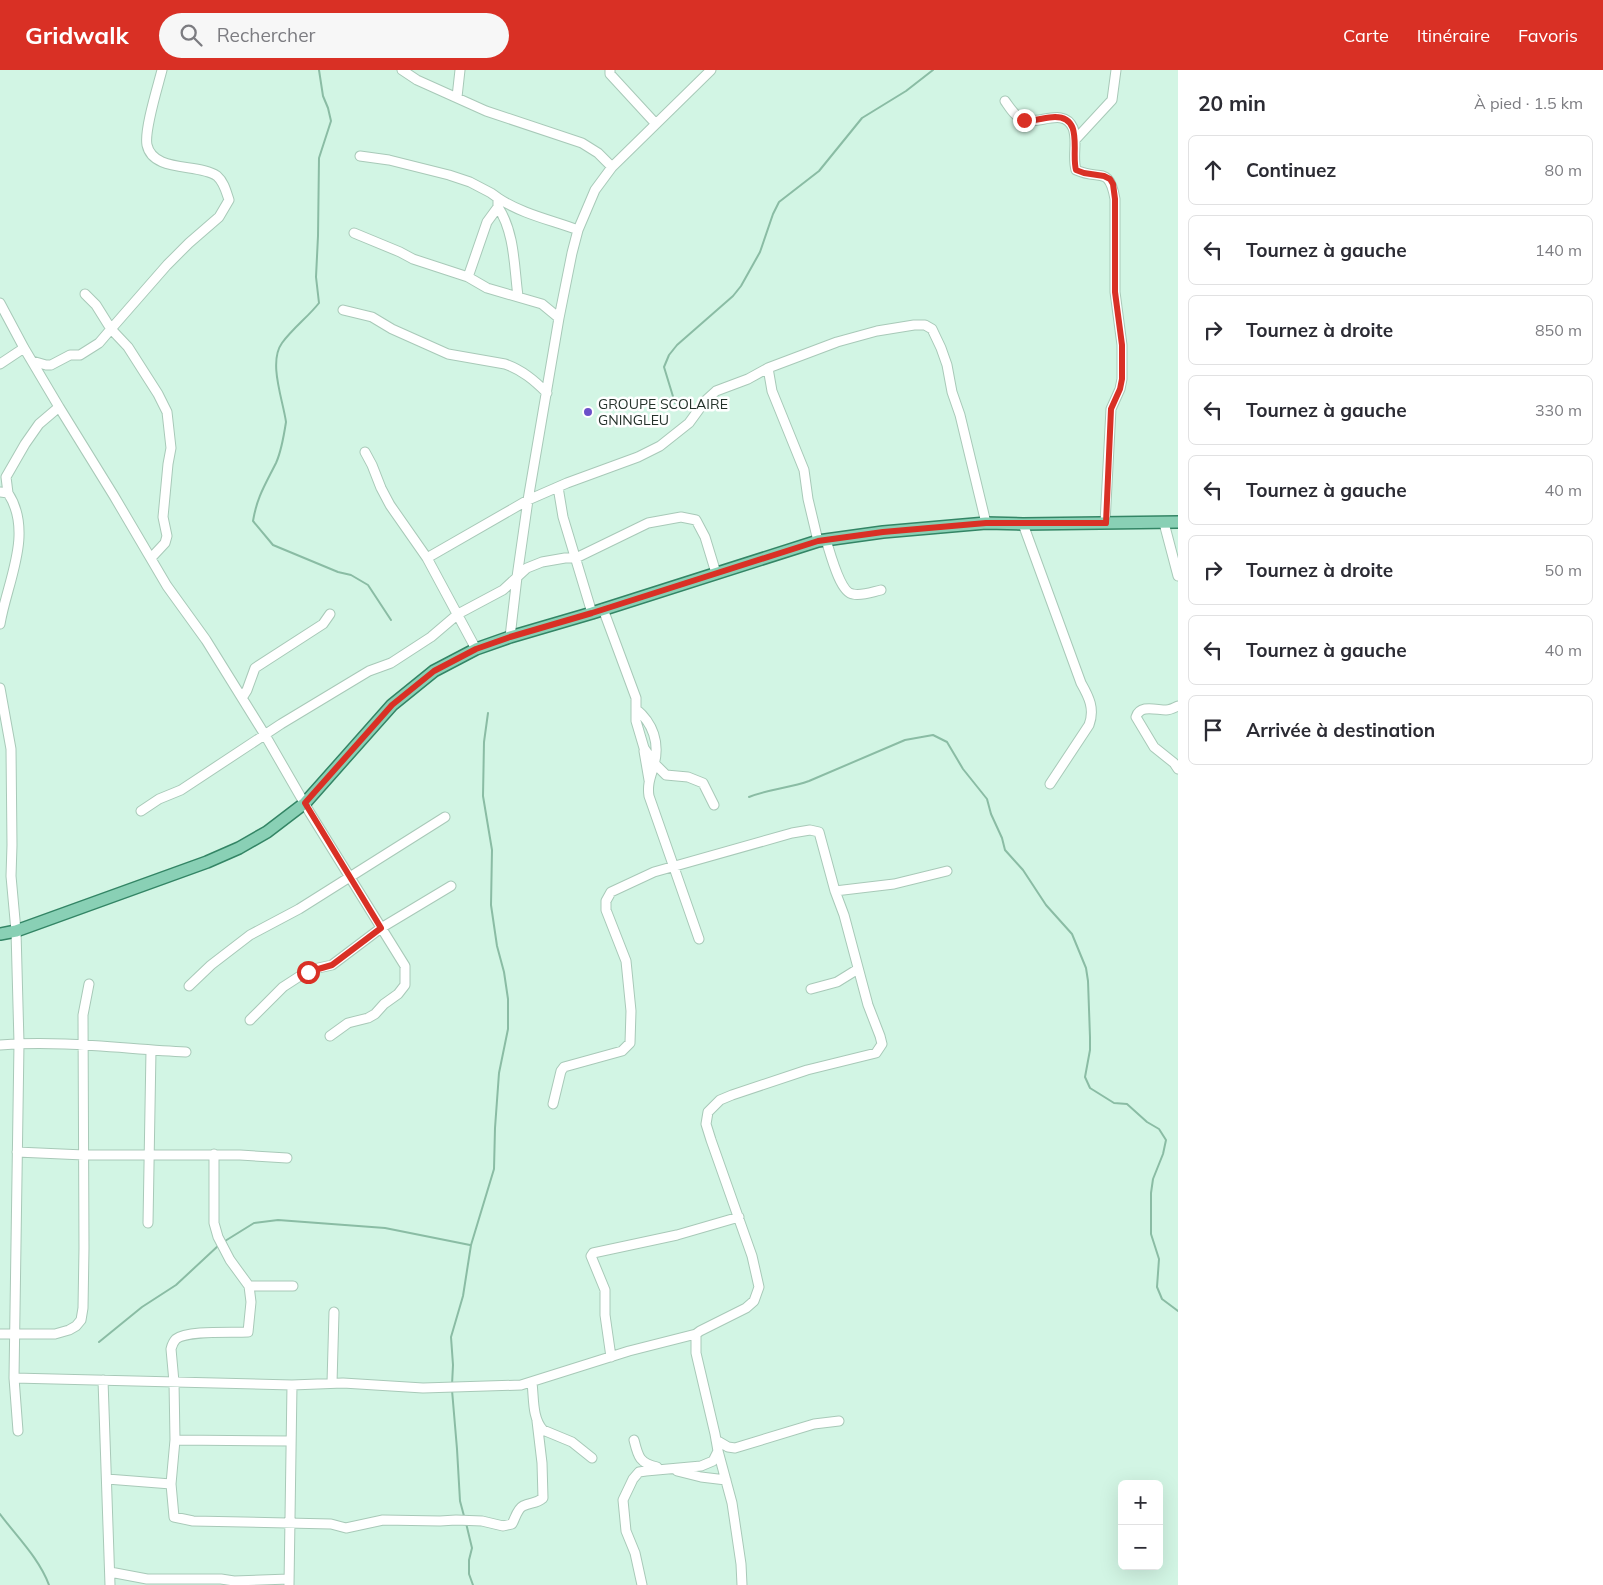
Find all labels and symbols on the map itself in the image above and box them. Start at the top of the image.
route end [1013,109,1036,132]
place label: GROUPE SCOLAIRE GNINGLEU [598,395,728,429]
marker: GROUPE SCOLAIRE GNINGLEU [582,406,594,418]
route start [297,961,320,984]

